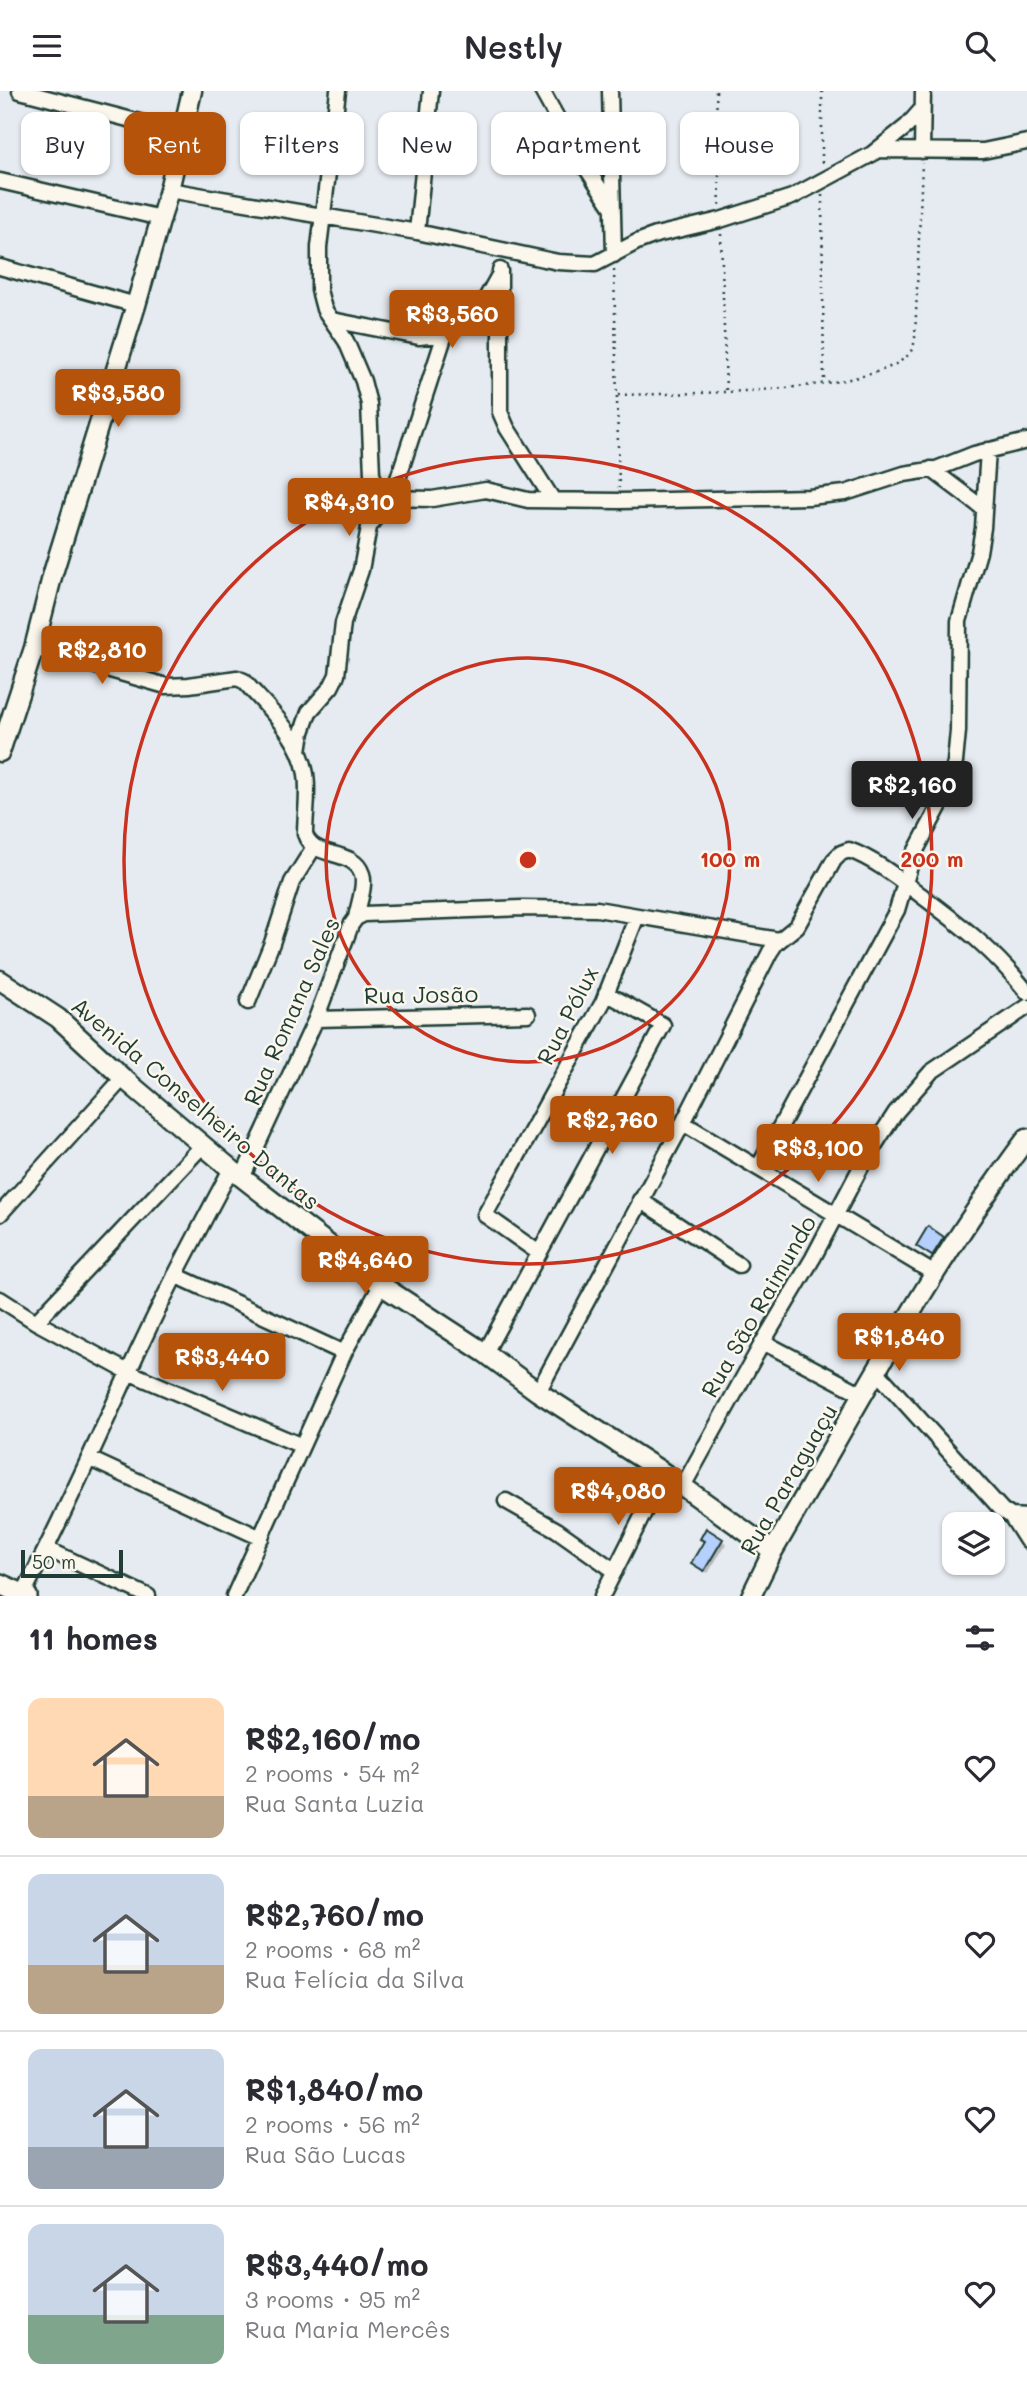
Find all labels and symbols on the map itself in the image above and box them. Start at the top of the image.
pin: R$3,560 [387,291,517,350]
pin: R$3,580 [53,369,183,429]
pin: R$4,310 [284,479,414,538]
pin: R$2,810 [37,627,167,686]
pin: R$2,160 [847,761,977,821]
text: 100 m [700,845,760,872]
text: 200 m [901,845,963,872]
centre of rings [516,848,540,872]
street label: Rua Romana Sales [236,912,346,1110]
street label: Rua Pólux [529,961,605,1069]
street label: Rua Josão [364,978,478,1010]
street label: Avenida Conselheiro Dantas [66,990,326,1216]
pin: R$2,760 [547,1097,677,1156]
pin: R$3,100 [753,1125,883,1184]
street label: Rua São Raimundo [694,1210,822,1402]
pin: R$4,640 [300,1237,430,1296]
pin: R$1,840 [834,1313,964,1373]
pin: R$3,440 [157,1333,287,1393]
street label: Rua Paraguaçu [733,1398,843,1560]
pin: R$4,080 [553,1467,683,1527]
scale bar [21,1547,122,1579]

